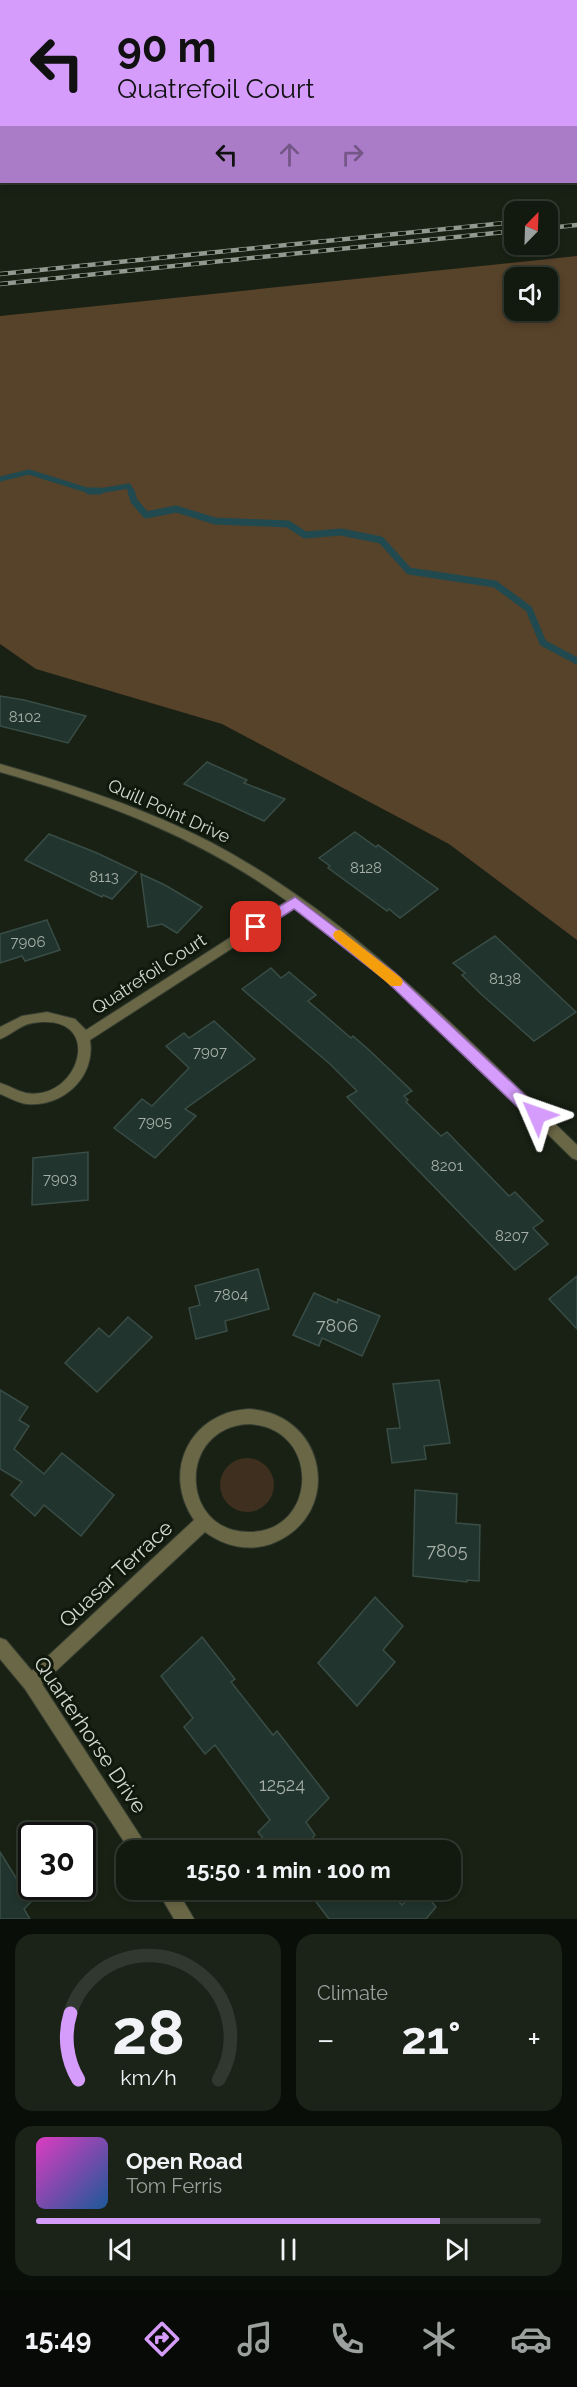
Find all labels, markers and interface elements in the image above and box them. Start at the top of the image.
text: 90 m [117,23,217,72]
icon: left [18,24,96,102]
text: Quatrefoil Court [117,73,315,104]
icon: left [210,138,243,171]
icon: ahead [273,138,306,171]
icon: right [336,138,369,171]
north arrow [504,201,558,255]
map controls [504,201,558,321]
button: sound [504,267,558,321]
house number: 8102 [9,708,41,726]
street label: Quill Point Drive [105,774,234,847]
house number: 8128 [350,859,382,877]
house number: 8113 [89,868,119,886]
pin [230,901,281,952]
icon: arrive [239,910,272,943]
street label: Quatrefoil Court [88,929,210,1018]
house number: 7906 [11,933,46,951]
house number: 8138 [489,970,521,988]
house number: 7907 [193,1043,227,1061]
position arrow [505,1083,569,1147]
house number: 7905 [138,1113,172,1131]
house number: 8201 [431,1157,464,1175]
house number: 7903 [43,1170,77,1188]
house number: 8207 [495,1227,529,1245]
house number: 7804 [214,1286,248,1304]
house number: 7806 [316,1315,358,1336]
street label: Quasar Terrace [54,1515,177,1632]
house number: 7805 [426,1540,468,1561]
street label: Quarterhorse Drive [29,1652,152,1818]
house number: 12524 [259,1774,305,1795]
speed limit sign: 30 [18,1822,96,1900]
text: 15:50 · 1 min · 100 m [186,1857,391,1883]
text: Climate [317,1981,388,2005]
text: 28 [112,1995,184,2069]
text: 21° [401,2012,461,2065]
text: − [317,2020,335,2059]
text: + [527,2020,541,2059]
text: km/h [120,2065,176,2090]
text: Open Road [126,2148,243,2174]
text: Tom Ferris [126,2174,222,2198]
icon: previous [104,2233,137,2266]
icon: pause [272,2233,305,2266]
icon: next [440,2233,473,2266]
icon: directions [141,2318,183,2360]
icon: music [234,2318,276,2360]
icon: phone [326,2318,368,2360]
icon: climate [418,2318,460,2360]
icon: car [510,2318,552,2360]
text: 15:49 [25,2324,91,2355]

